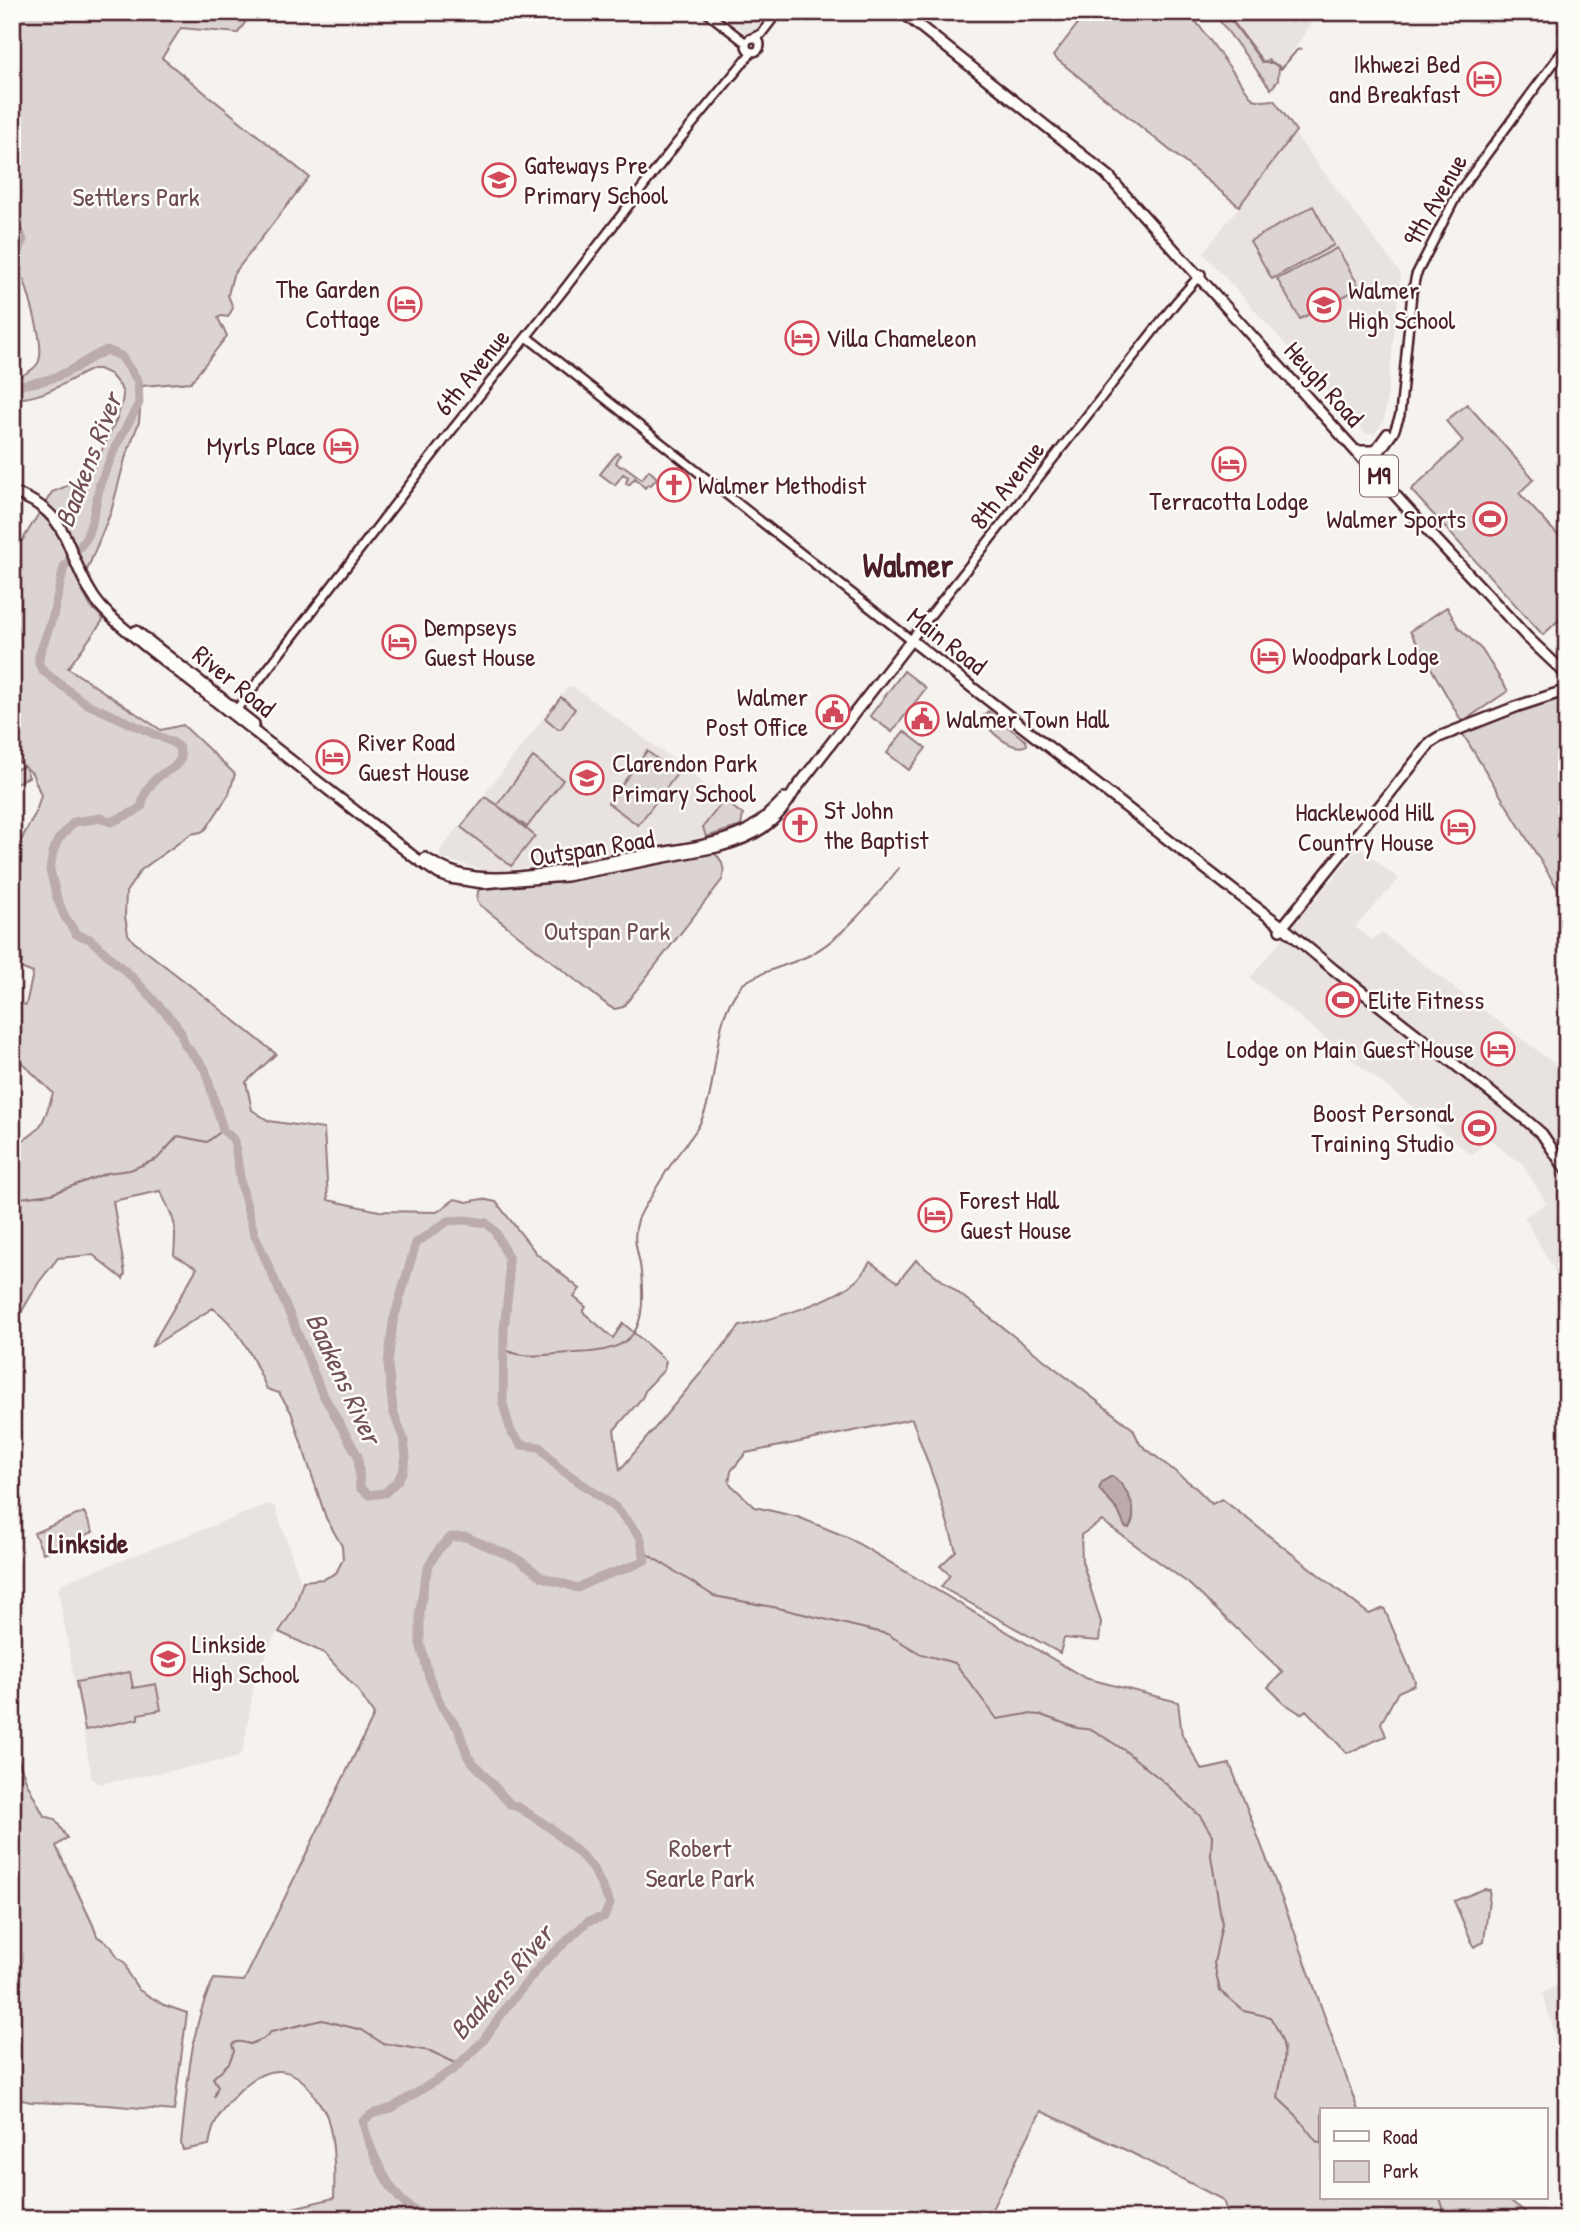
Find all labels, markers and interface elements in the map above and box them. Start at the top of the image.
place label: Ikhwezi Bed and Breakfast [1329,46,1461,111]
hotel icon: Ikhwezi Bed and Breakfast [1465,60,1503,98]
place label: Gateways Pre Primary School [524,147,668,212]
street label: 9th Avenue [1394,147,1475,252]
school or university icon: Gateways Pre Primary School [480,161,518,199]
park label: Settlers Park [73,179,200,214]
place label: The Garden Cottage [276,271,380,336]
place label: Walmer High School [1348,272,1455,337]
hotel icon: The Garden Cottage [386,285,424,323]
school or university icon: Walmer High School [1305,286,1343,324]
hotel icon: Villa Chameleon [783,319,821,357]
place label: Villa Chameleon [826,320,977,355]
street label: 6th Avenue [426,321,517,422]
street label: Heugh Road [1277,333,1372,434]
water label: Baakens River [45,384,132,533]
hotel icon: Myrls Place [322,427,360,465]
place label: Myrls Place [207,428,316,463]
street label: 8th Avenue [961,433,1052,536]
hotel icon: Terracotta Lodge [1210,445,1248,483]
road number: M9 [1360,456,1398,496]
church icon: Walmer Methodist [655,466,693,504]
place label: Walmer Methodist [698,467,867,502]
place label: Terracotta Lodge [1149,483,1309,518]
sports icon: Walmer Sports [1471,500,1509,538]
place label: Walmer Sports [1326,501,1466,536]
district label: Walmer [863,543,953,587]
street label: Main Road [900,599,994,683]
place label: Dempseys Guest House [424,609,536,674]
hotel icon: Dempseys Guest House [380,623,418,661]
street label: River Road [186,636,283,725]
hotel icon: Woodpark Lodge [1249,637,1287,675]
place label: Woodpark Lodge [1292,638,1439,673]
place label: Walmer Post Office [706,679,808,744]
public building icon: Walmer Post Office [814,693,852,731]
public building icon: Walmer Town Hall [903,700,941,738]
place label: Walmer Town Hall [946,701,1110,736]
place label: River Road Guest House [358,724,470,789]
hotel icon: River Road Guest House [314,738,352,776]
place label: Clarendon Park Primary School [612,745,758,810]
school or university icon: Clarendon Park Primary School [568,759,606,797]
place label: St John the Baptist [824,792,929,857]
place label: Hacklewood Hill Country House [1295,794,1435,859]
church icon: St John the Baptist [781,806,819,844]
hotel icon: Hacklewood Hill Country House [1439,808,1477,846]
street label: Outspan Road [527,820,657,875]
park label: Outspan Park [544,913,670,948]
sports icon: Elite Fitness [1324,981,1362,1019]
place label: Elite Fitness [1368,982,1484,1017]
hotel icon: Lodge on Main Guest House [1479,1030,1517,1068]
place label: Lodge on Main Guest House [1227,1031,1474,1066]
place label: Boost Personal Training Studio [1311,1095,1454,1160]
sports icon: Boost Personal Training Studio [1460,1109,1498,1147]
place label: Forest Hall Guest House [959,1182,1072,1247]
hotel icon: Forest Hall Guest House [916,1196,954,1234]
water label: Baakens River [297,1306,392,1453]
district label: Linkside [48,1524,129,1562]
place label: Linkside High School [192,1626,299,1691]
school or university icon: Linkside High School [149,1640,187,1678]
park label: Robert Searle Park [645,1830,755,1895]
water label: Baakens River [440,1914,564,2048]
legend [1320,2108,1548,2200]
text: Road [1383,2122,1417,2151]
text: Park [1383,2156,1418,2185]

